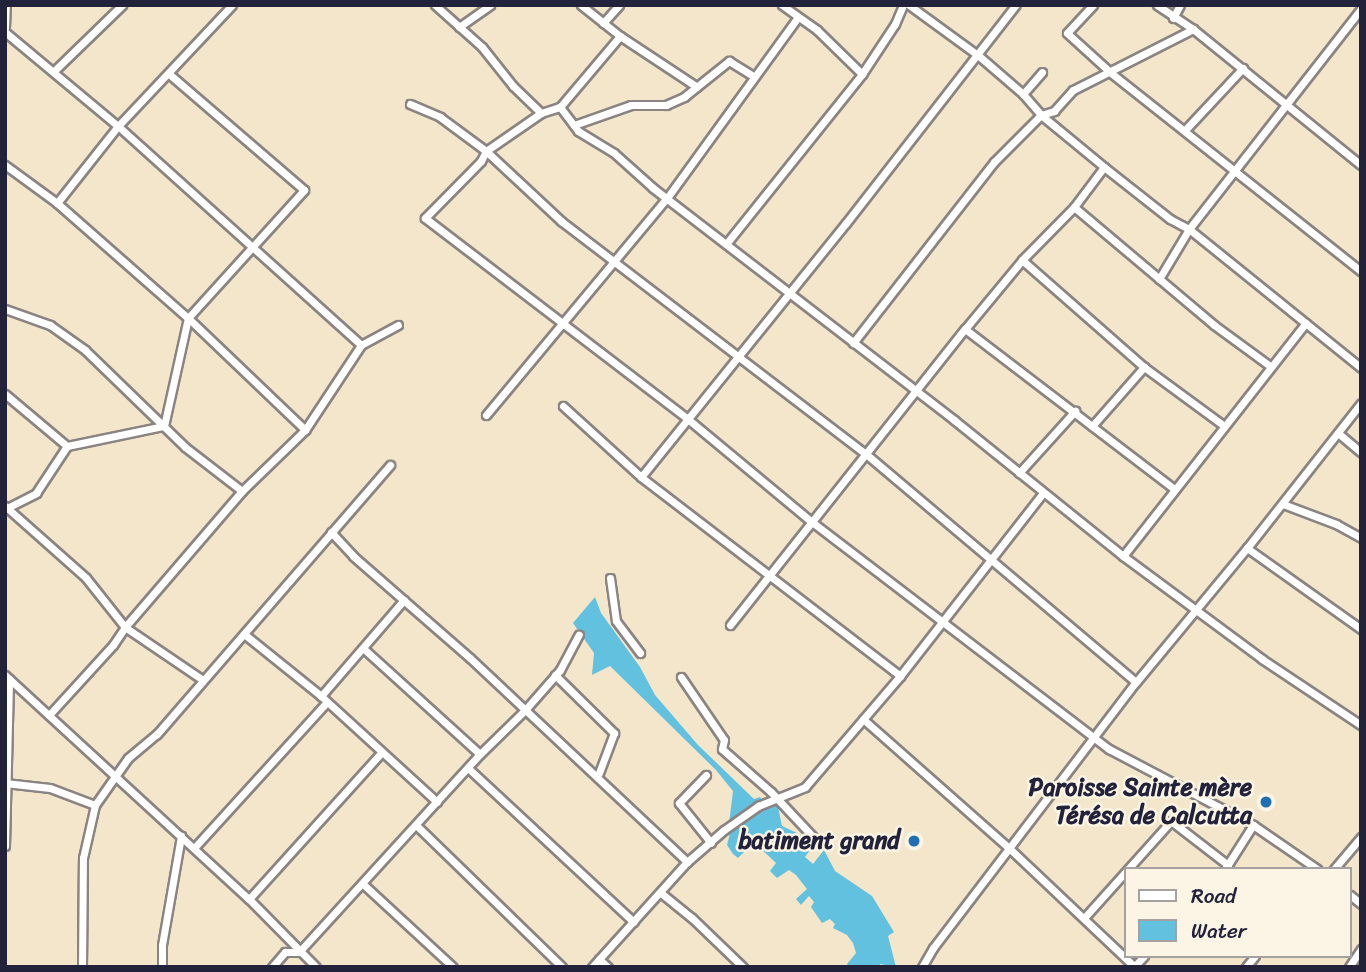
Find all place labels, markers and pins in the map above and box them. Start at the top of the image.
place label: Paroisse Sainte mère Térésa de Calcutta [1029,774,1252,830]
marker: Paroisse Sainte mère Térésa de Calcutta [1258,794,1274,810]
place label: batiment grand [738,827,900,855]
marker: batiment grand [906,833,922,849]

